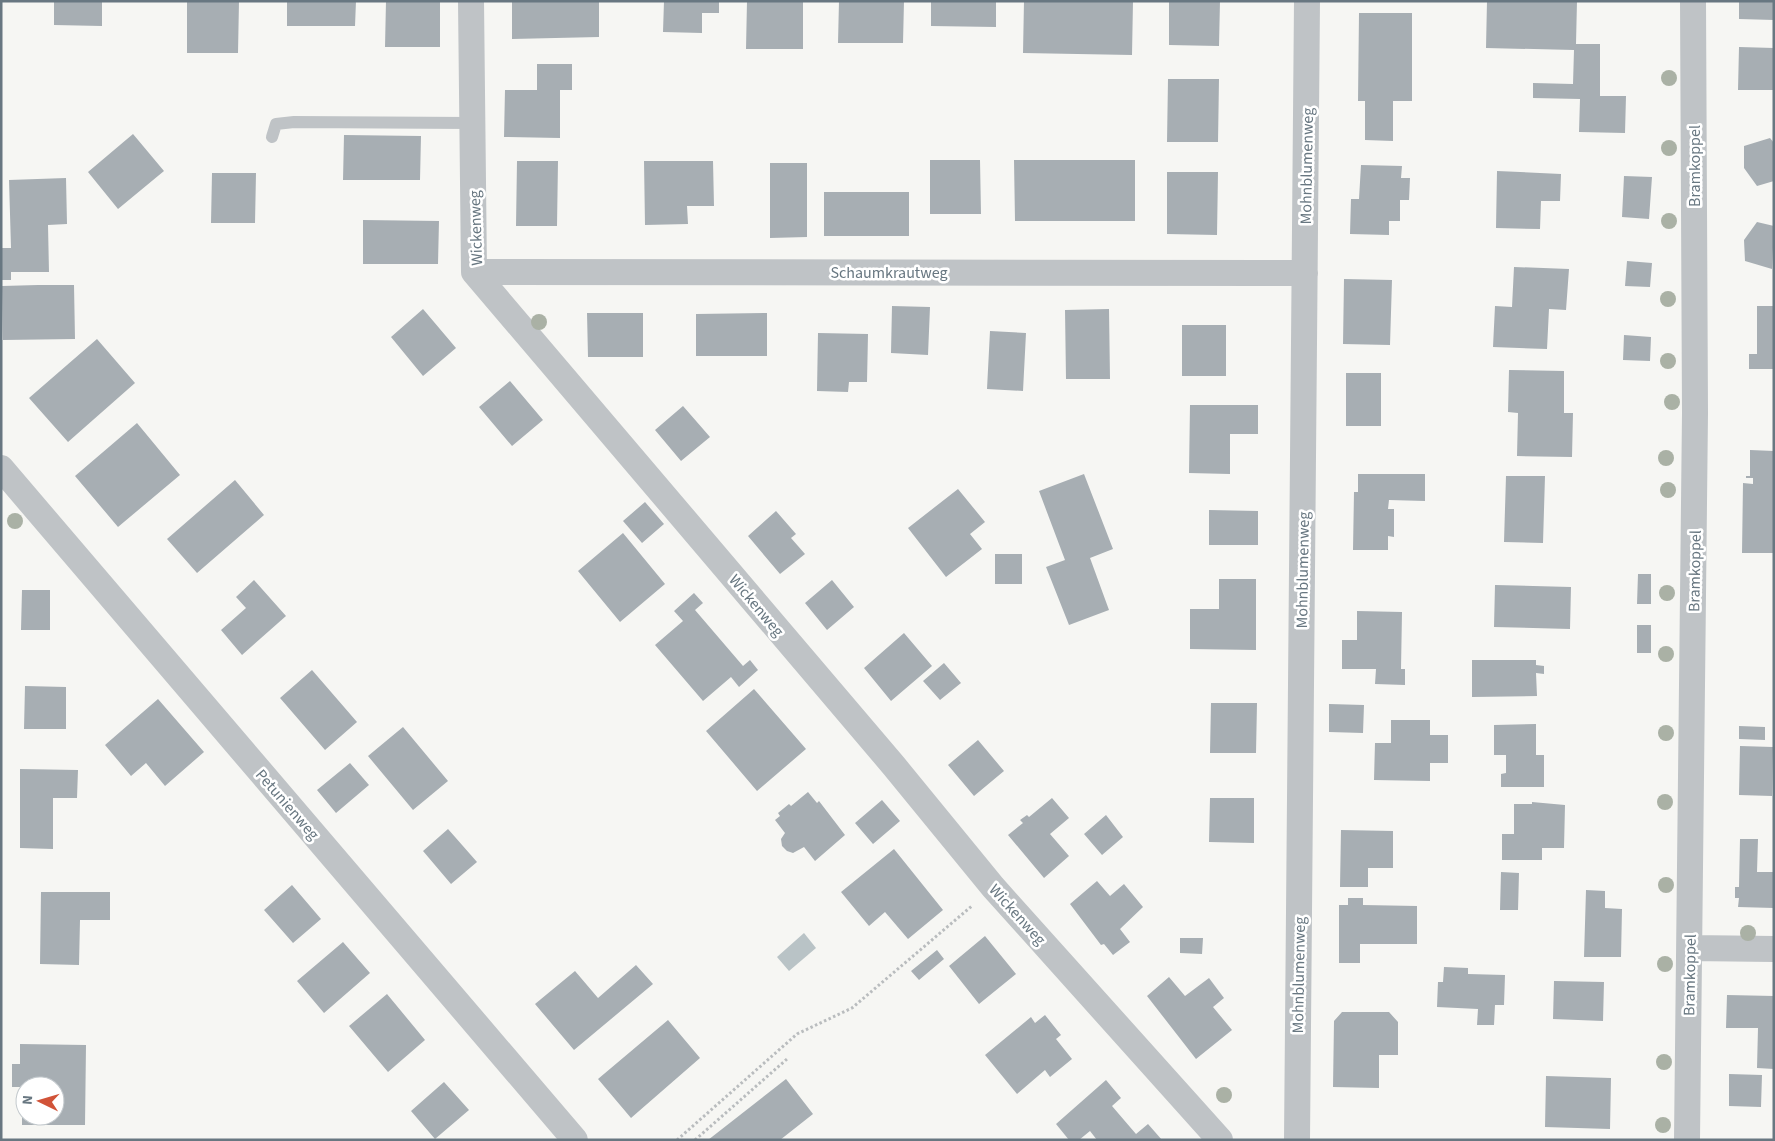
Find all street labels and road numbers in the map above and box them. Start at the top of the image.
street label: Mohnblumenweg [1295,108,1319,225]
street label: Bramkoppel [1684,125,1706,207]
street label: Wickenweg [464,190,488,266]
street label: Schaumkrautweg [830,262,948,284]
street label: Mohnblumenweg [1291,512,1315,629]
street label: Bramkoppel [1683,530,1707,612]
street label: Wickenweg [724,570,789,642]
street label: Petunienweg [250,765,324,845]
street label: Wickenweg [984,879,1051,950]
street label: Mohnblumenweg [1287,917,1311,1034]
street label: Bramkoppel [1678,934,1702,1016]

